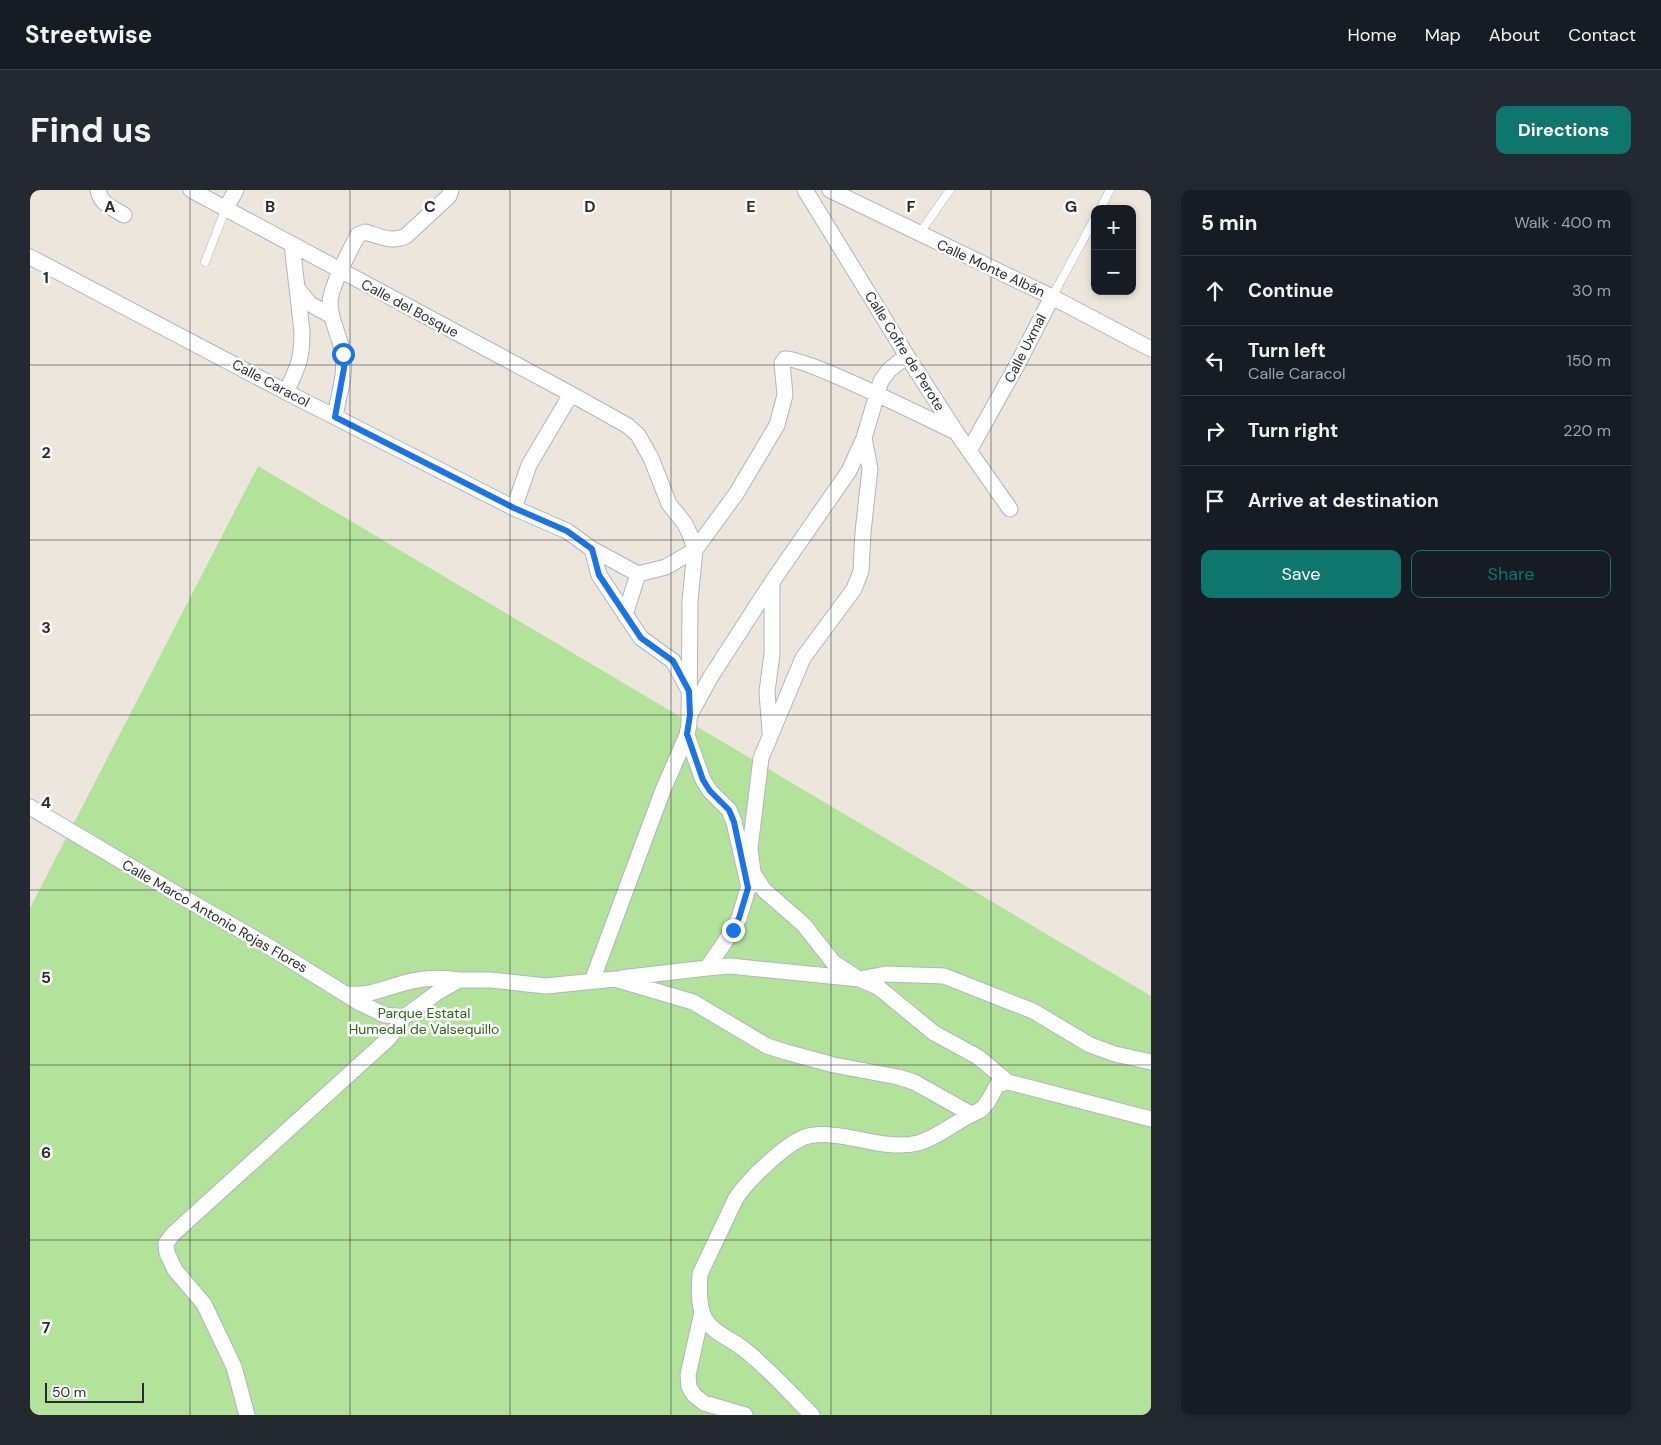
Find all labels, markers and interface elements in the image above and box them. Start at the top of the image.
text: Streetwise [25,19,152,50]
text: Home [1347,23,1397,47]
text: Map [1425,23,1461,47]
text: About [1489,23,1540,47]
text: Contact [1568,23,1636,47]
button: Directions [1496,106,1631,154]
text: Find us [30,107,152,153]
text: A [104,196,116,217]
text: B [265,196,275,217]
text: C [424,196,436,217]
text: D [584,196,596,217]
text: E [746,196,756,217]
text: F [907,196,916,217]
text: G [1065,196,1077,217]
map controls [1091,205,1136,295]
button: + [1091,205,1136,250]
text: 5 min [1201,209,1257,237]
text: Walk · 400 m [1514,212,1611,233]
street label: Calle Monte Albán [934,235,1048,301]
button: − [1091,250,1136,295]
text: 1 [43,267,49,288]
street label: Calle del Bosque [358,275,462,341]
icon: ahead [1201,277,1229,305]
text: Continue [1248,278,1334,303]
text: 30 m [1572,280,1611,301]
street label: Calle Cofre de Perote [861,288,949,414]
street label: Calle Uxmal [1000,311,1050,385]
text: Turn left [1248,338,1326,363]
route start [332,343,355,366]
icon: left [1201,347,1229,375]
text: 150 m [1567,350,1611,371]
street label: Calle Caracol [229,355,313,411]
text: Calle Caracol [1248,363,1346,384]
icon: right [1201,417,1229,445]
text: Turn right [1248,418,1338,443]
text: 220 m [1563,420,1611,441]
text: 2 [41,442,51,463]
icon: arrive [1201,487,1229,515]
text: Arrive at destination [1248,488,1439,513]
button: Save [1201,550,1401,598]
button: Share [1411,550,1611,598]
text: 3 [41,617,51,638]
text: 4 [41,792,51,813]
street label: Calle Marco Antonio Rojas Flores [119,855,311,977]
route end [722,919,745,942]
text: 5 [41,967,51,988]
park label: Parque Estatal Humedal de Valsequillo [349,1004,499,1038]
text: 6 [41,1142,51,1163]
text: 7 [42,1317,51,1338]
scale bar [45,1380,144,1403]
text: 50 m [52,1383,86,1401]

